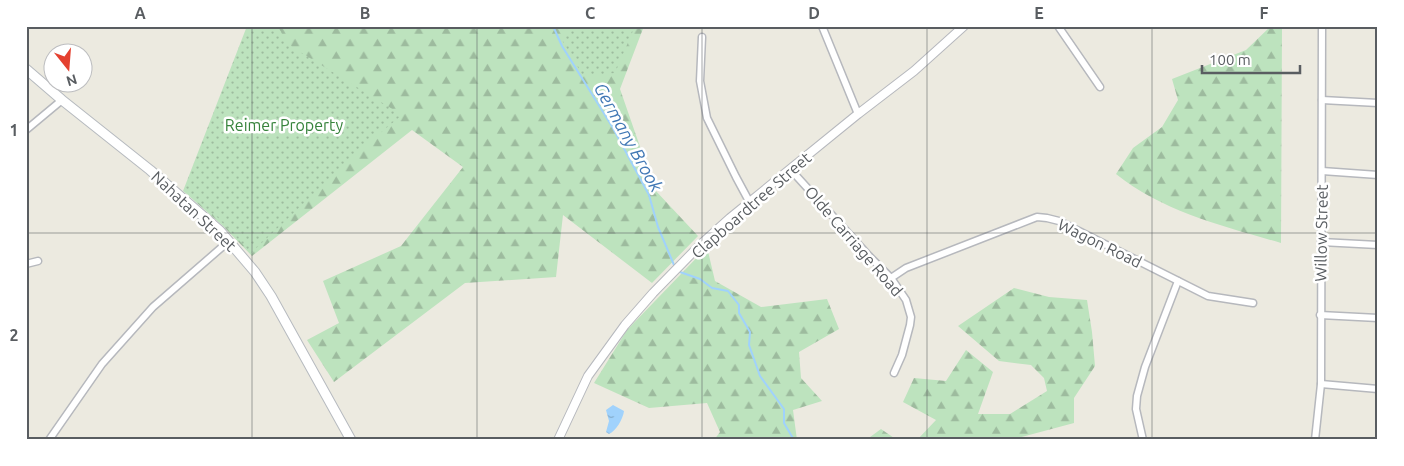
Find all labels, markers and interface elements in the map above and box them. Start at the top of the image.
text: A [134,4,146,22]
text: B [360,4,370,22]
text: C [585,4,595,22]
text: D [808,4,820,22]
text: E [1034,4,1044,22]
text: F [1260,4,1269,22]
north arrow [42,42,92,92]
scale bar [1202,42,1299,74]
text: 100 m [1209,51,1251,68]
text: N [64,71,79,90]
water label: Germany Brook [591,79,668,196]
park label: Reimer Property [225,116,343,134]
text: 1 [9,121,19,139]
street label: Clapboardtree Street [688,148,815,262]
street label: Nahatan Street [148,167,240,255]
street label: Olde Carriage Road [801,183,907,299]
street label: Willow Street [1311,183,1331,282]
street label: Wagon Road [1055,215,1145,271]
text: 2 [9,326,19,344]

